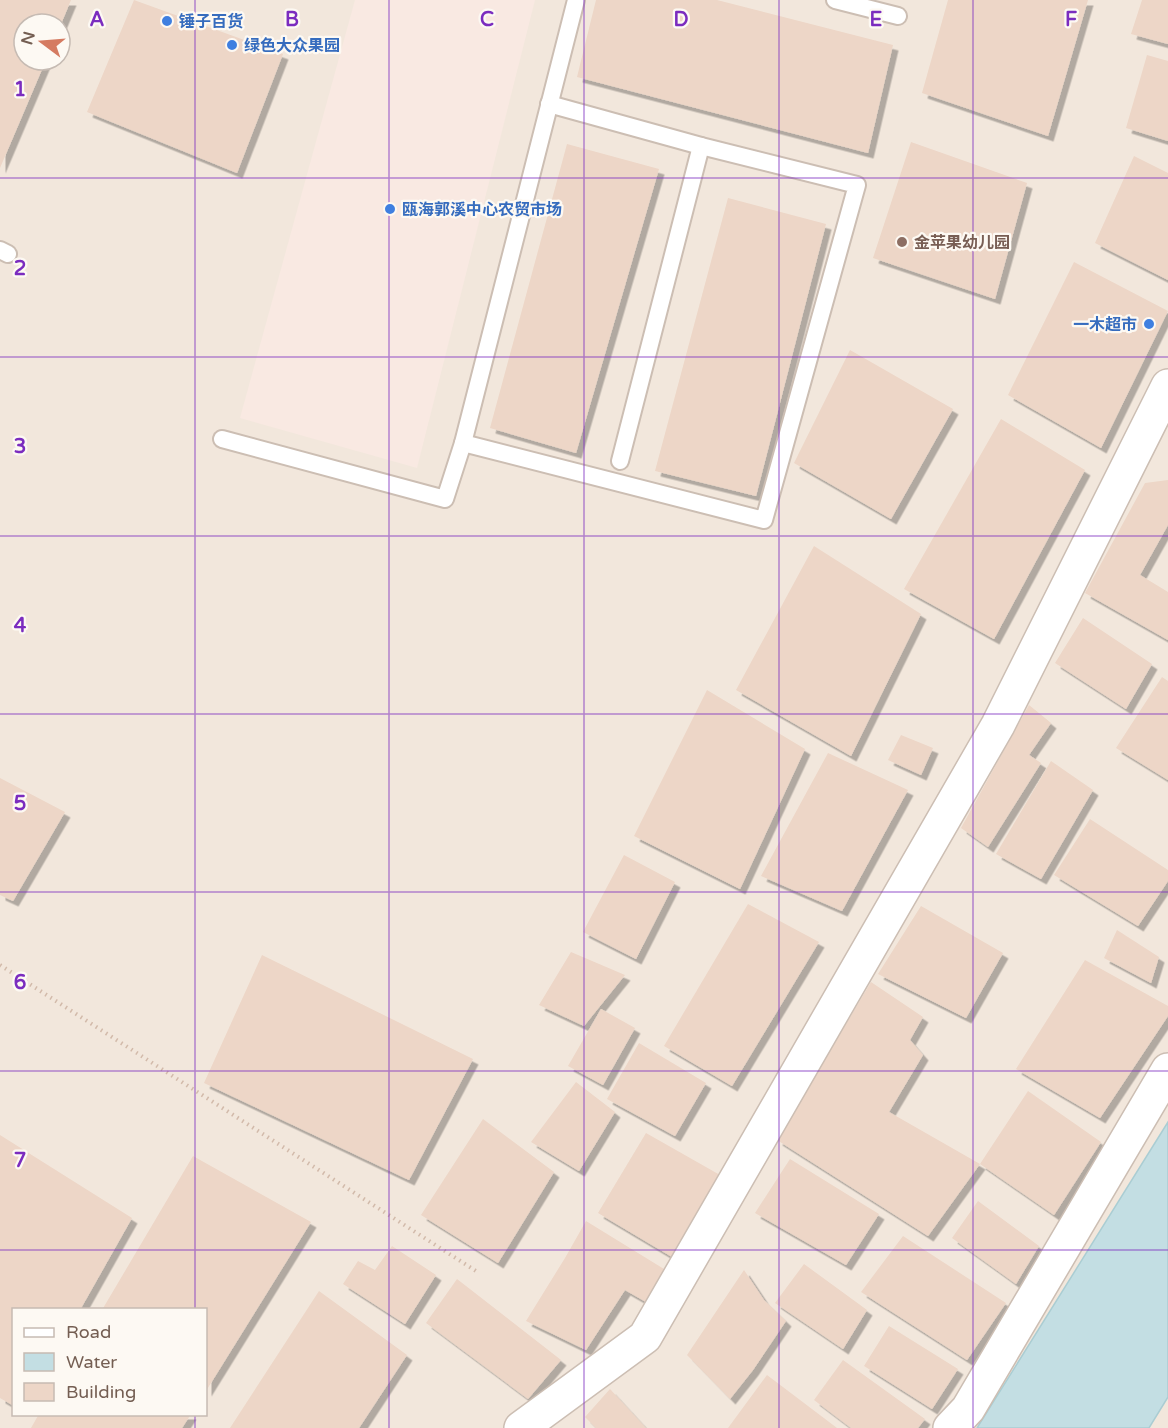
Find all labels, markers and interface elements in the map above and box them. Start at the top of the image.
text: A [90,8,105,32]
text: B [285,8,299,32]
text: C [480,8,494,32]
text: D [673,8,689,32]
text: E [870,8,883,32]
text: F [1065,8,1077,32]
north arrow [12,12,72,72]
place label: 锤子百货 [179,12,243,32]
marker: 锤子百货 [160,14,174,28]
text: N [17,29,40,47]
place label: 绿色大众果园 [244,36,340,56]
marker: 绿色大众果园 [225,38,239,52]
text: 1 [14,78,26,102]
place label: 瓯海郭溪中心农贸市场 [402,200,562,220]
marker: 瓯海郭溪中心农贸市场 [383,202,397,216]
place label: 金苹果幼儿园 [914,233,1010,253]
marker: 金苹果幼儿园 [895,235,909,249]
text: 2 [14,257,26,281]
place label: 一木超市 [1073,315,1137,335]
marker: 一木超市 [1142,317,1156,331]
text: 3 [14,435,26,459]
text: 4 [14,614,27,638]
text: 5 [14,792,26,816]
text: 6 [14,971,26,995]
text: 7 [14,1149,26,1173]
legend [12,1308,207,1416]
text: Road [66,1321,111,1343]
text: Water [66,1351,117,1373]
text: Building [66,1381,136,1403]

